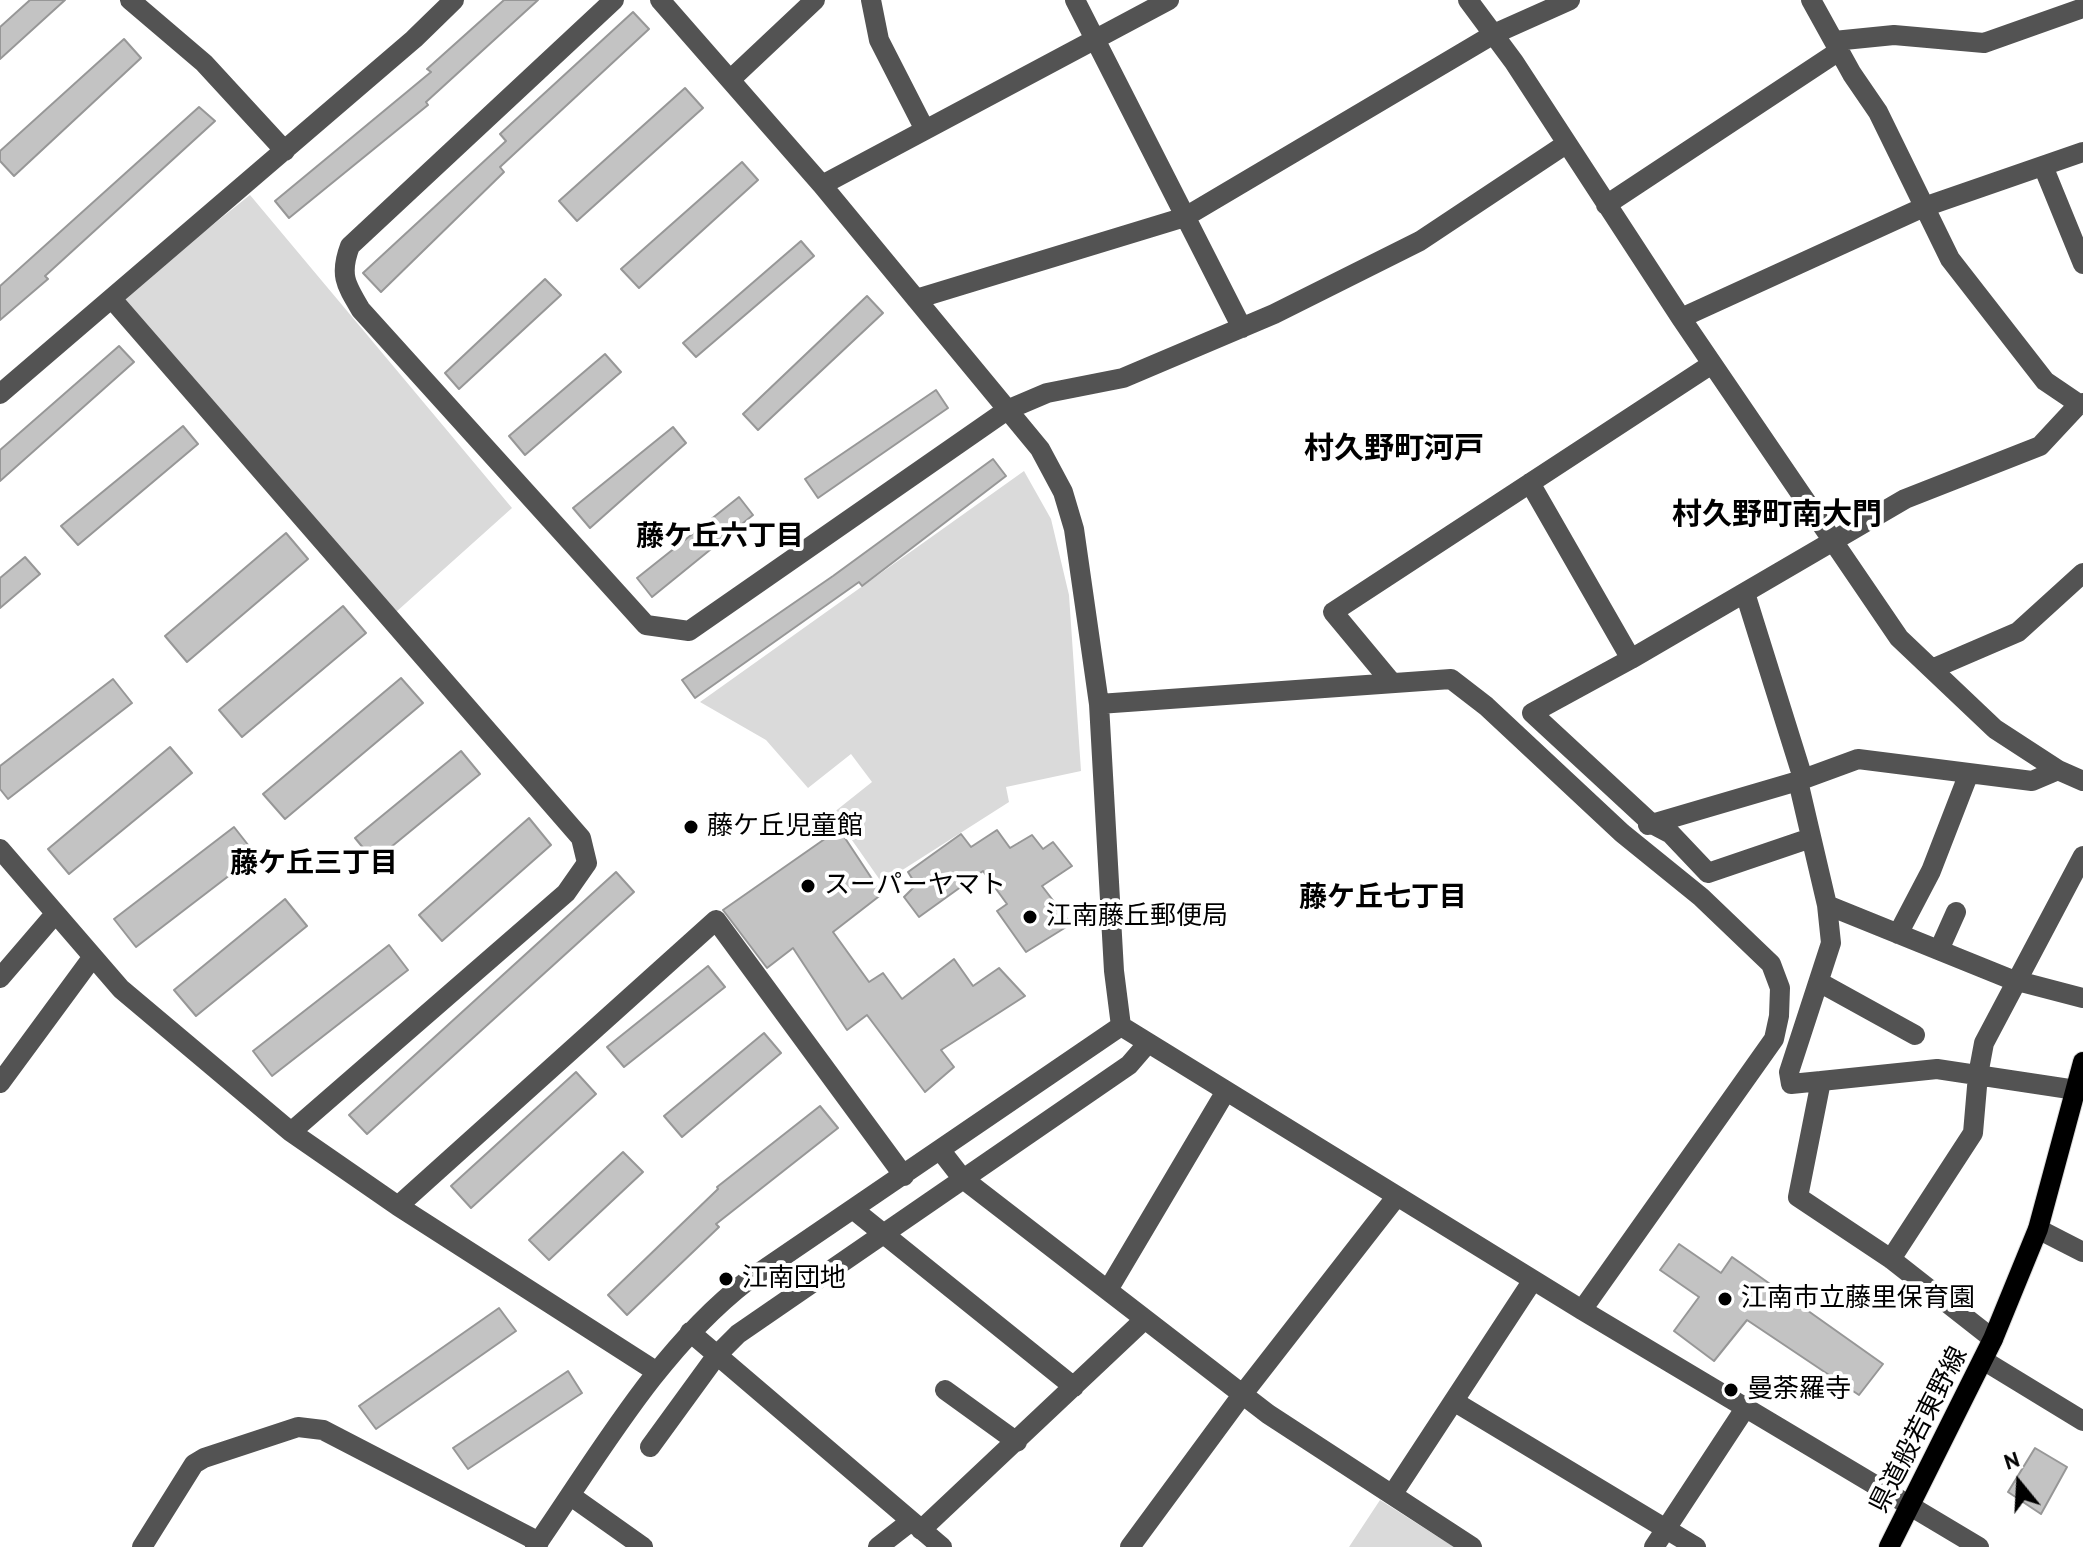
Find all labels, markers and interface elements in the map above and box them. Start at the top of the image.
district label: 村久野町河戸 [1304,431,1484,467]
district label: 村久野町南大門 [1672,497,1882,533]
district label: 藤ケ丘六丁目 [636,520,804,554]
place label: 藤ケ丘児童館 [707,811,863,843]
marker: 藤ケ丘児童館 [682,818,700,836]
district label: 藤ケ丘三丁目 [230,847,398,881]
place label: スーパーヤマト [824,870,1006,902]
marker: スーパーヤマト [799,877,817,895]
district label: 藤ケ丘七丁目 [1299,881,1467,915]
place label: 江南藤丘郵便局 [1046,901,1228,933]
marker: 江南藤丘郵便局 [1021,908,1039,926]
place label: 江南団地 [742,1263,846,1295]
marker: 江南団地 [717,1270,735,1288]
place label: 江南市立藤里保育園 [1741,1283,1975,1315]
marker: 江南市立藤里保育園 [1716,1290,1734,1308]
street label: 県道般若東野線 [1864,1342,1974,1518]
place label: 曼荼羅寺 [1747,1374,1851,1406]
marker: 曼荼羅寺 [1722,1381,1740,1399]
north arrow [1979,1443,2059,1523]
text: N [2000,1445,2023,1476]

